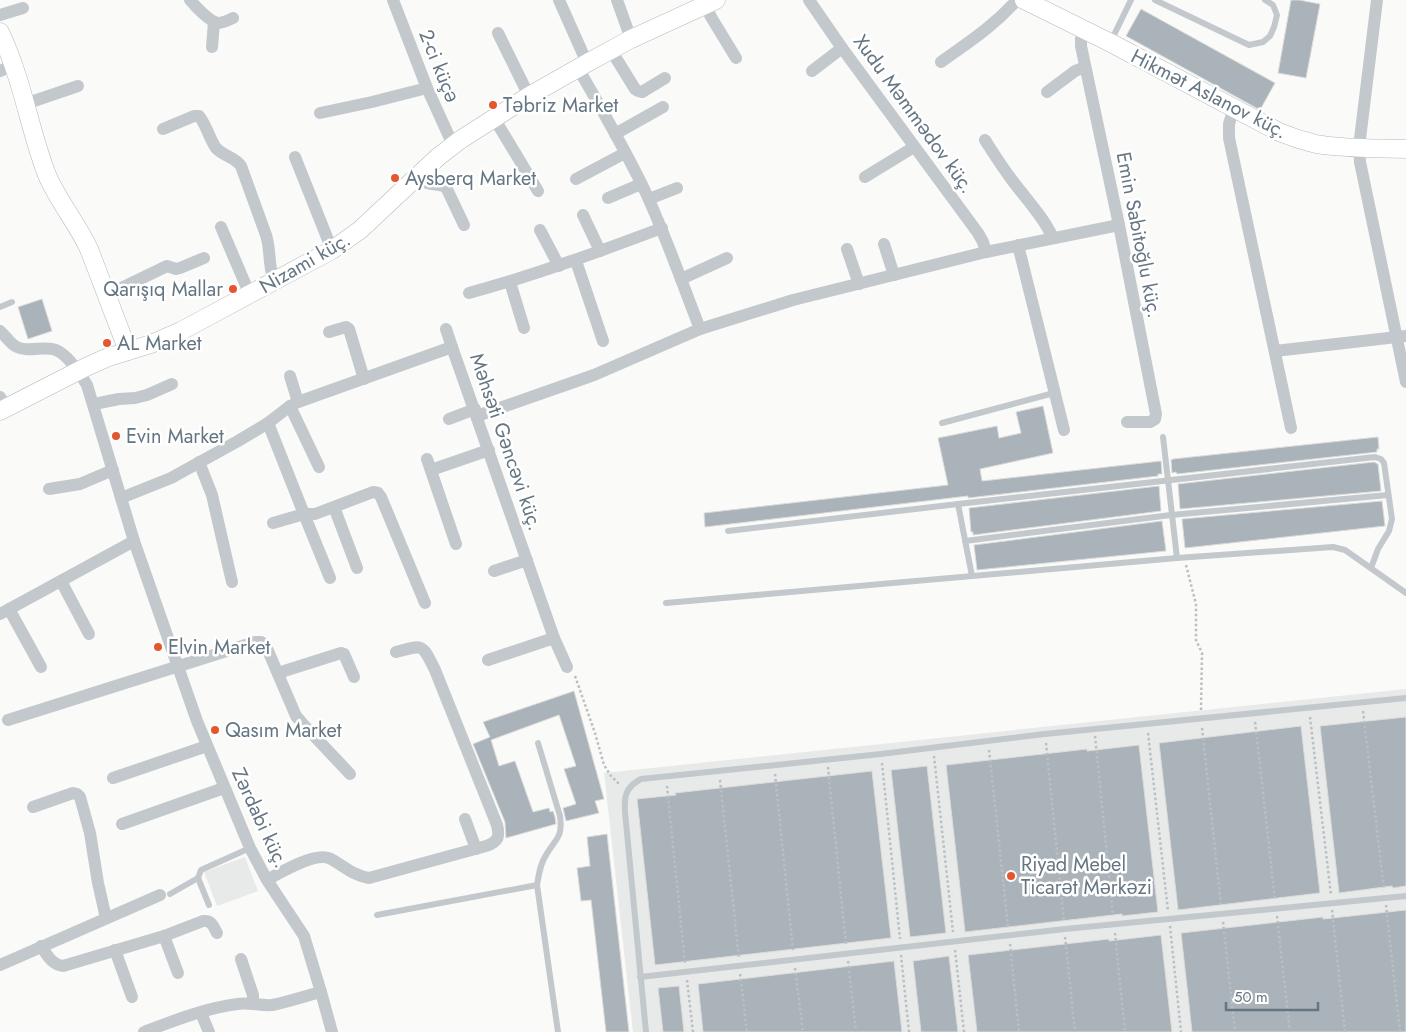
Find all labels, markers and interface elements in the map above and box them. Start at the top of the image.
street label: 2-ci küçə [411,25,467,107]
street label: Xudu Məmmədov küç. [846,29,982,199]
street label: Hikmət Aslanov küç. [1126,42,1292,146]
place label: Təbriz Market [503,91,619,120]
marker: Təbriz Market [487,99,499,111]
street label: Emin Sabitoğlu küç. [1109,150,1169,320]
place label: Aysberq Market [405,164,536,193]
marker: Aysberq Market [389,172,401,184]
street label: Nizami küç. [254,225,356,301]
place label: Qarışıq Mallar [103,275,223,304]
marker: Qarışıq Mallar [227,283,239,295]
place label: AL Market [117,329,202,358]
marker: AL Market [101,337,113,349]
street label: Məhsəti Gəncəvi küç. [462,349,550,535]
place label: Evin Market [126,422,224,451]
marker: Evin Market [110,430,122,442]
place label: Elvin Market [168,633,271,662]
marker: Elvin Market [152,641,164,653]
place label: Qasım Market [225,716,342,745]
marker: Qasım Market [209,724,221,736]
street label: Zərdabi küç. [224,763,296,873]
place label: Riyad Mebel Ticarət Mərkəzi [1021,850,1152,902]
marker: Riyad Mebel Ticarət Mərkəzi [1005,870,1017,882]
scale bar [1226,980,1318,1012]
text: 50 m [1234,986,1268,1008]

